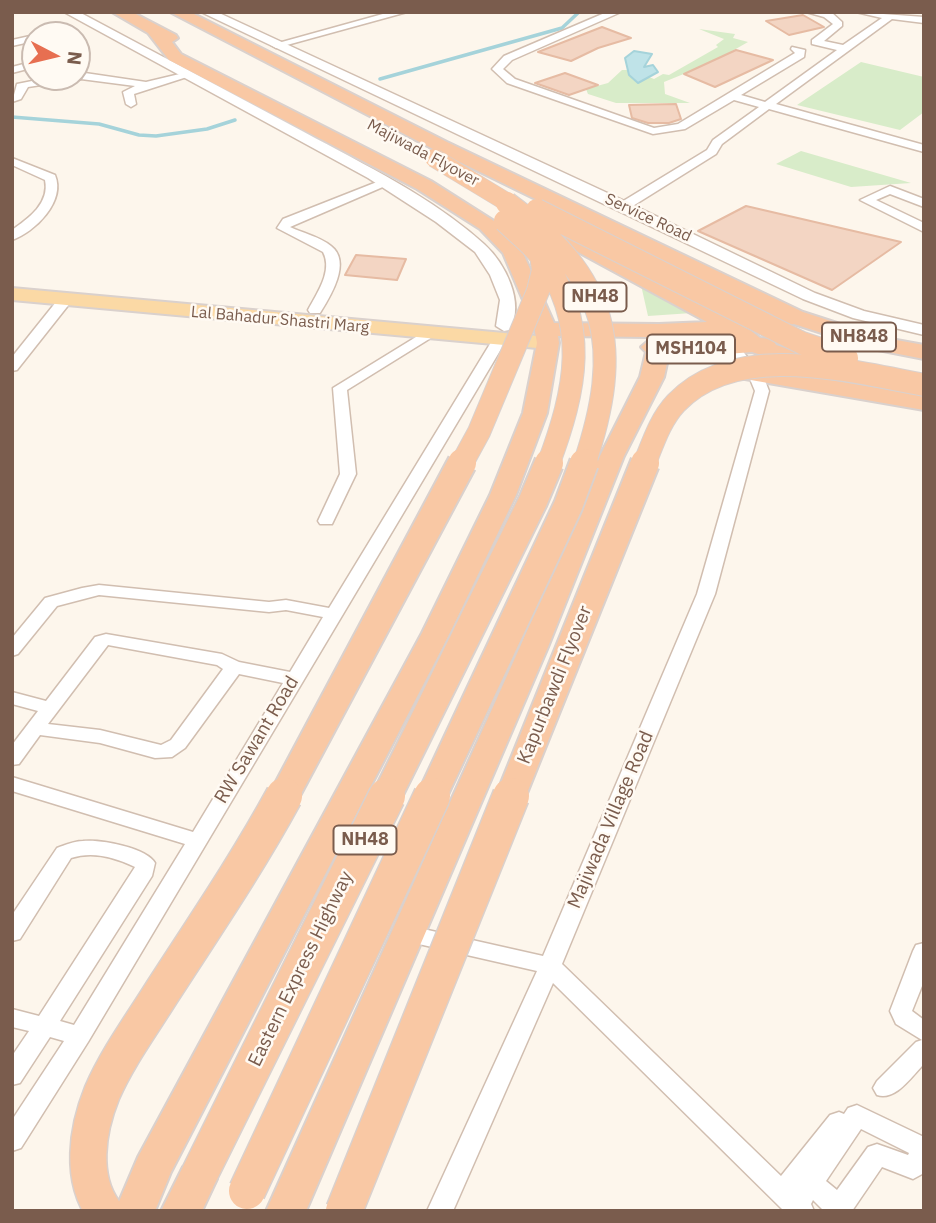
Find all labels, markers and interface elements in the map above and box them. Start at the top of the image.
north arrow [21,21,91,91]
text: N [62,50,88,67]
street label: Majiwada Flyover [364,115,482,191]
street label: Service Road [602,190,694,246]
road number: NH48 [564,282,626,312]
street label: Lal Bahadur Shastri Marg [190,303,370,337]
road number: NH848 [822,323,896,352]
road number: MSH104 [647,334,735,363]
street label: Kapurbawdi Flyover [513,603,597,767]
street label: RW Sawant Road [210,672,304,808]
street label: Majiwada Village Road [563,728,659,912]
road number: NH48 [334,826,396,854]
street label: Eastern Express Highway [244,868,358,1070]

